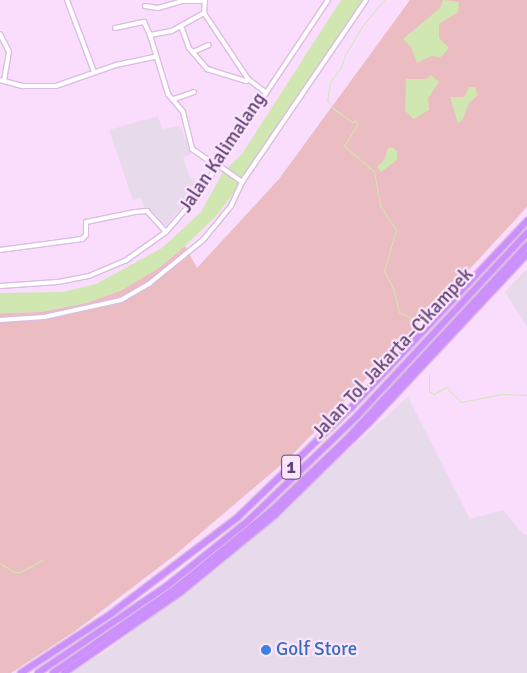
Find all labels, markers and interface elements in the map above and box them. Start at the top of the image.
street label: Jalan Kalimalang [175,89,271,217]
street label: Jalan Tol Jakarta–Cikampek [308,264,478,444]
road number: 1 [281,452,301,482]
place label: Golf Store [276,639,357,661]
marker: Golf Store [260,644,272,656]

